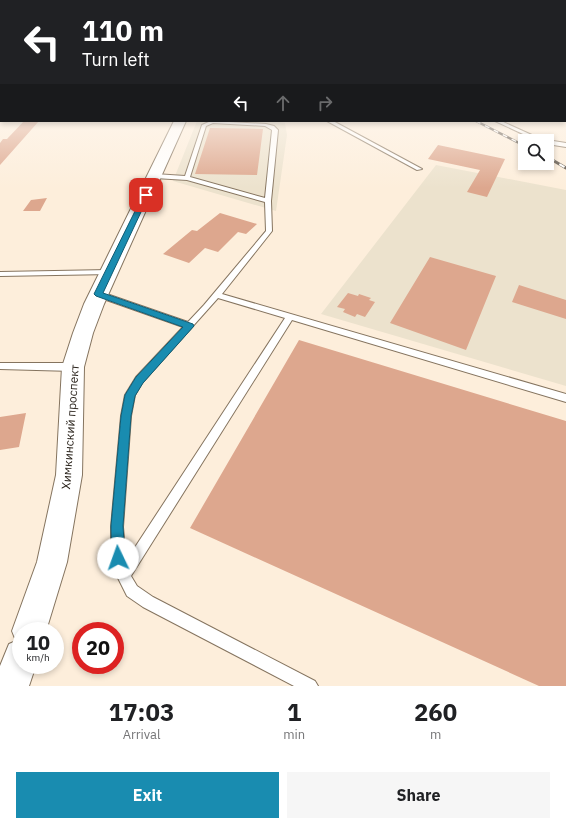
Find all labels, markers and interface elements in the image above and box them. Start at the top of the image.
text: 110 m [82,12,164,49]
icon: left [16,16,68,68]
text: Turn left [82,48,150,71]
icon: left [230,92,252,114]
icon: ahead [272,92,294,114]
icon: right [314,92,336,114]
map controls [518,134,554,170]
button: search [518,134,554,170]
pin [129,178,163,212]
icon: arrive [135,184,157,206]
street label: Химкинский проспект [58,364,82,490]
position arrow [97,537,139,579]
speed limit sign: 20 [72,622,124,674]
text: 10 [26,629,50,656]
text: km/h [26,651,50,664]
text: 17:03 [109,696,174,728]
text: 1 [287,696,301,728]
text: 260 [414,696,457,728]
text: Arrival [123,726,161,743]
text: min [283,726,305,743]
text: m [430,726,441,743]
button: Exit [16,772,279,818]
button: Share [287,772,550,818]

